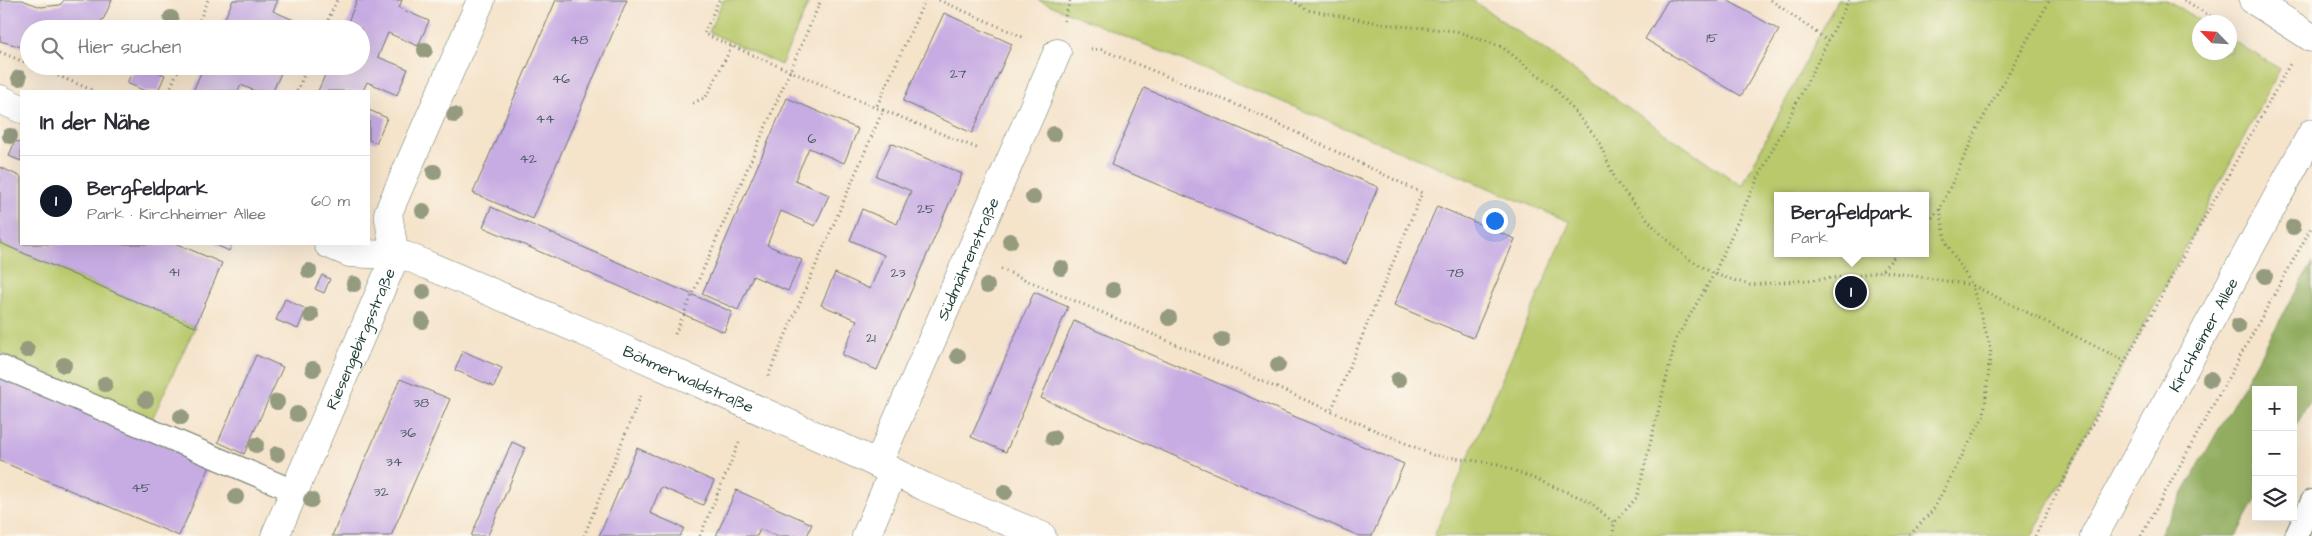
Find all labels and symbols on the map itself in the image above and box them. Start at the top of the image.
north arrow [2192,15,2237,60]
house number: 15 [1706,28,1718,48]
house number: 48 [570,30,588,50]
house number: 27 [950,64,967,84]
house number: 46 [552,69,570,89]
house number: 44 [535,109,555,129]
house number: 6 [808,129,817,149]
house number: 42 [519,149,537,169]
street label: Südmährenstraße [932,194,1005,324]
house number: 25 [917,199,935,219]
your location [1482,208,1508,234]
house number: 41 [168,262,180,282]
house number: 23 [890,263,906,283]
house number: 78 [1446,263,1464,283]
street label: Riesengebirgsstraße [321,264,401,413]
pin: 1 [1835,273,1867,311]
street label: Kirchheimer Allee [2164,274,2244,396]
house number: 21 [866,328,876,348]
street label: Böhmerwaldstraße [619,340,758,419]
house number: 38 [413,393,429,413]
house number: 36 [400,423,416,443]
house number: 34 [386,452,403,472]
house number: 45 [131,478,151,498]
house number: 32 [373,482,389,502]

